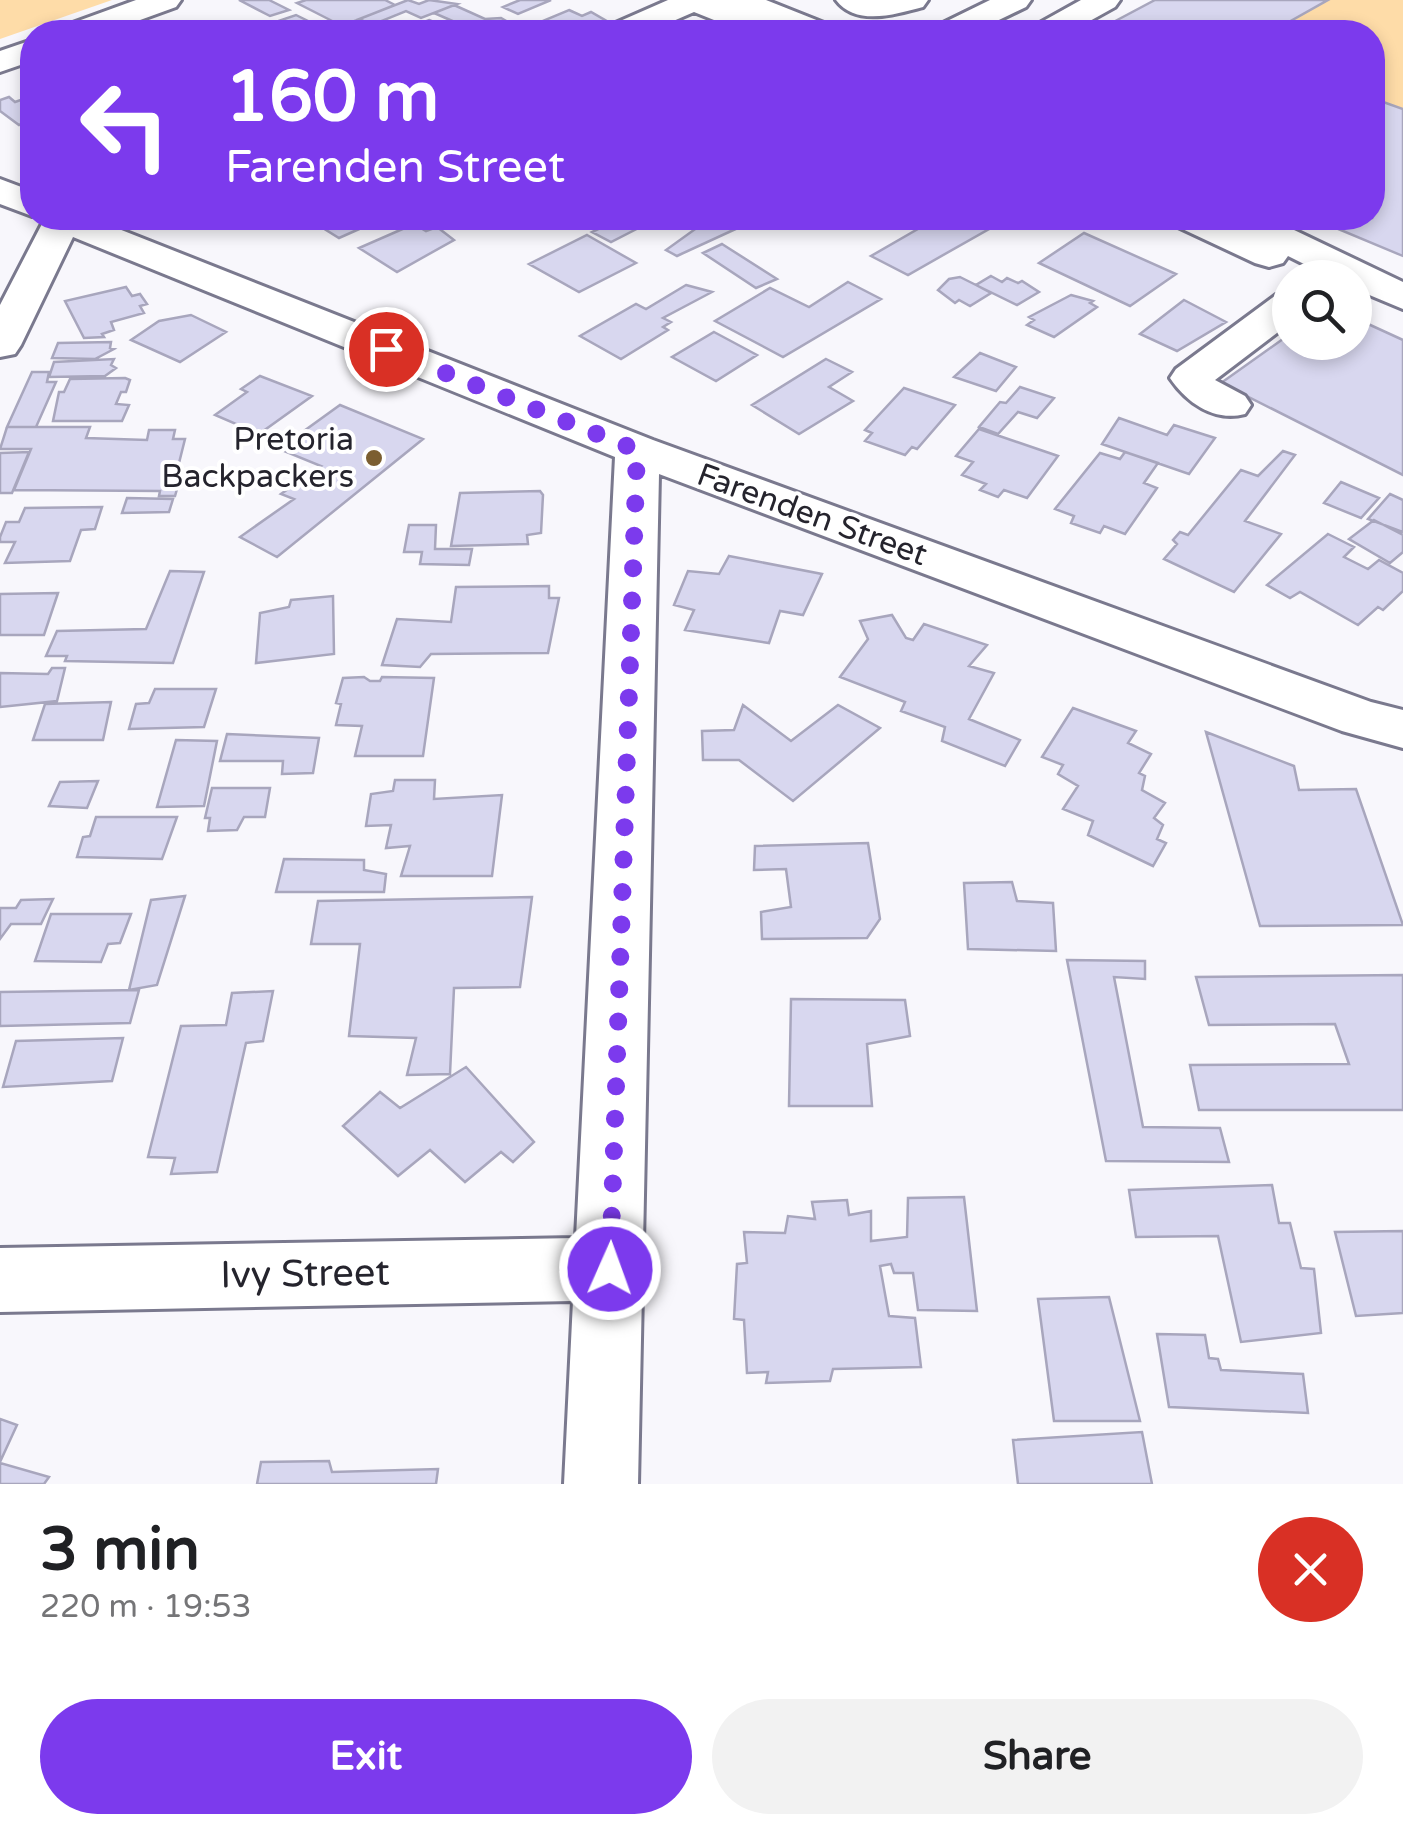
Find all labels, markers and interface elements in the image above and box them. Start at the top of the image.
text: 160 m [225,56,439,140]
icon: left [60,60,190,190]
text: Farenden Street [225,141,565,195]
map controls [1272,260,1372,360]
button: search [1272,260,1372,360]
pin [344,307,429,392]
icon: arrive [359,322,414,377]
place label: Pretoria Backpackers [161,421,354,496]
marker: Pretoria Backpackers [363,447,385,469]
street label: Farenden Street [692,456,932,574]
position arrow [558,1217,662,1321]
street label: Ivy Street [220,1250,390,1298]
text: 3 min [40,1514,200,1586]
button: close [1258,1517,1363,1622]
text: 220 m · 19:53 [40,1588,252,1626]
button: Exit [40,1699,692,1814]
button: Share [712,1699,1363,1814]

